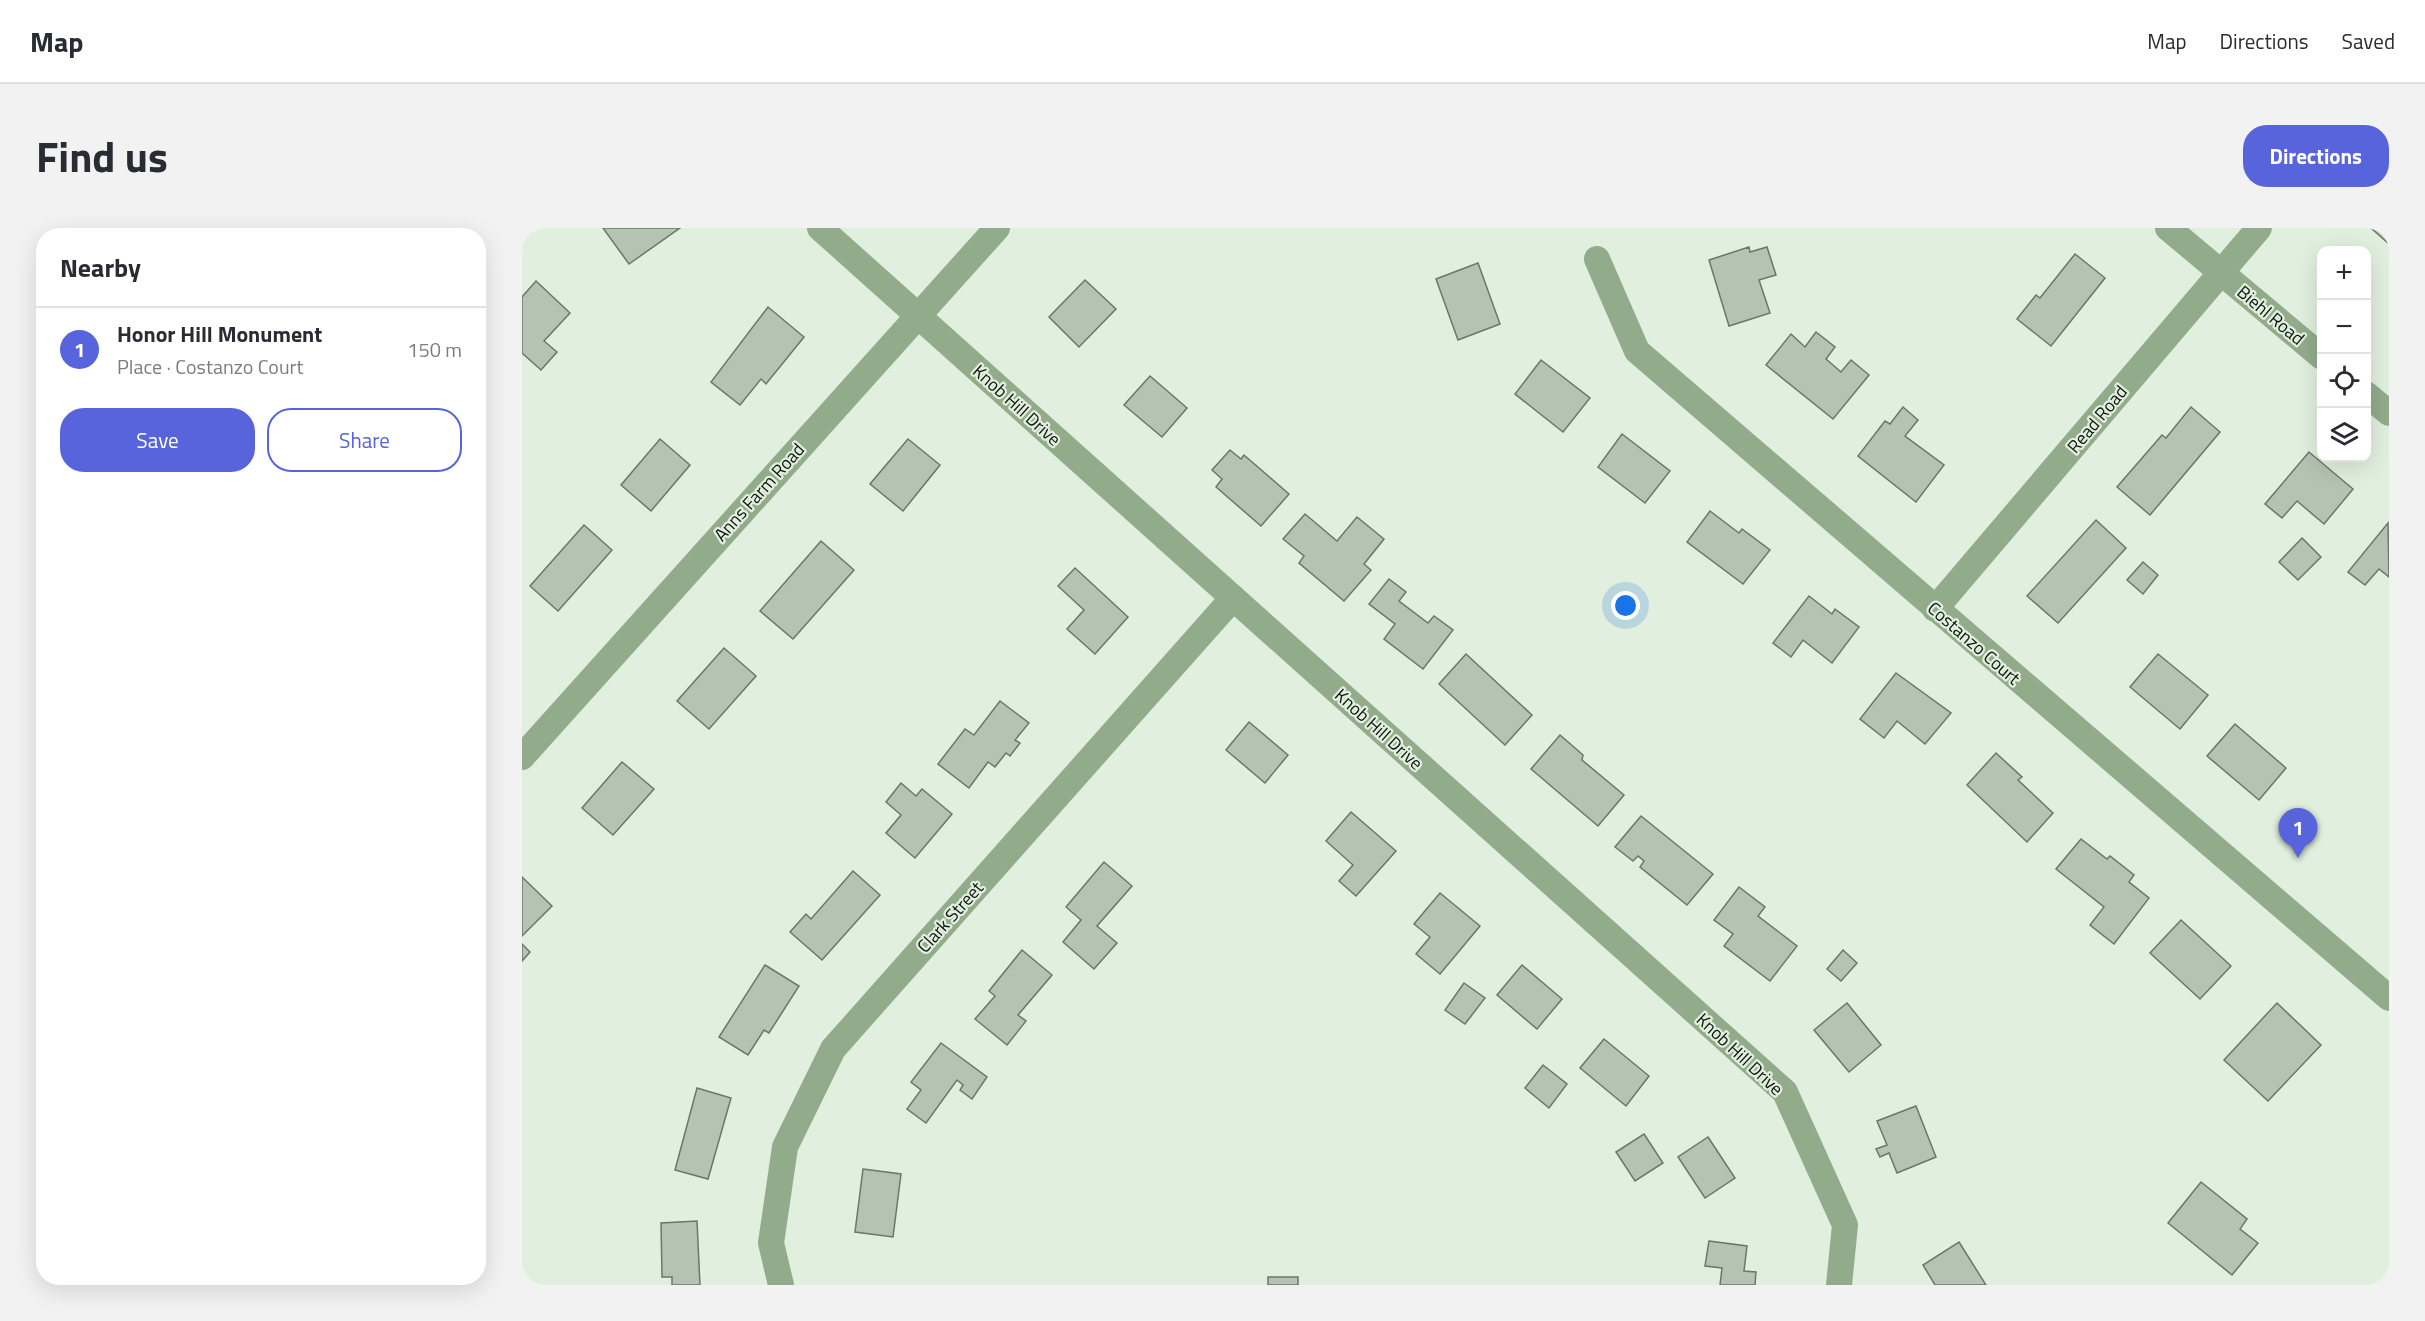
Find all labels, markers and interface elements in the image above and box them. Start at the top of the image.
text: Map [30,20,84,63]
text: Map [2147,25,2187,57]
text: Directions [2220,25,2309,57]
text: Saved [2342,25,2395,57]
text: Find us [36,124,168,188]
button: Directions [2243,125,2389,187]
map controls [2317,246,2371,462]
button: + [2317,246,2371,300]
text: Nearby [60,248,141,287]
street label: Biehl Road [2231,279,2311,351]
button: − [2317,300,2371,354]
text: Honor Hill Monument [117,317,322,351]
text: 1 [74,334,85,365]
text: 150 m [407,334,462,365]
text: Place · Costanzo Court [117,351,303,382]
button: locate [2317,354,2371,408]
street label: Knob Hill Drive [967,358,1067,452]
street label: Read Road [2060,379,2134,459]
button: Save [60,408,255,472]
button: Share [267,408,462,472]
button: layers [2317,408,2371,462]
street label: Anns Farm Road [707,437,811,547]
your location [1611,591,1640,620]
street label: Costanzo Court [1922,595,2027,691]
street label: Knob Hill Drive [1329,682,1429,776]
pin: 1 [2278,808,2318,858]
street label: Clark Street [910,875,990,959]
street label: Knob Hill Drive [1690,1006,1790,1102]

